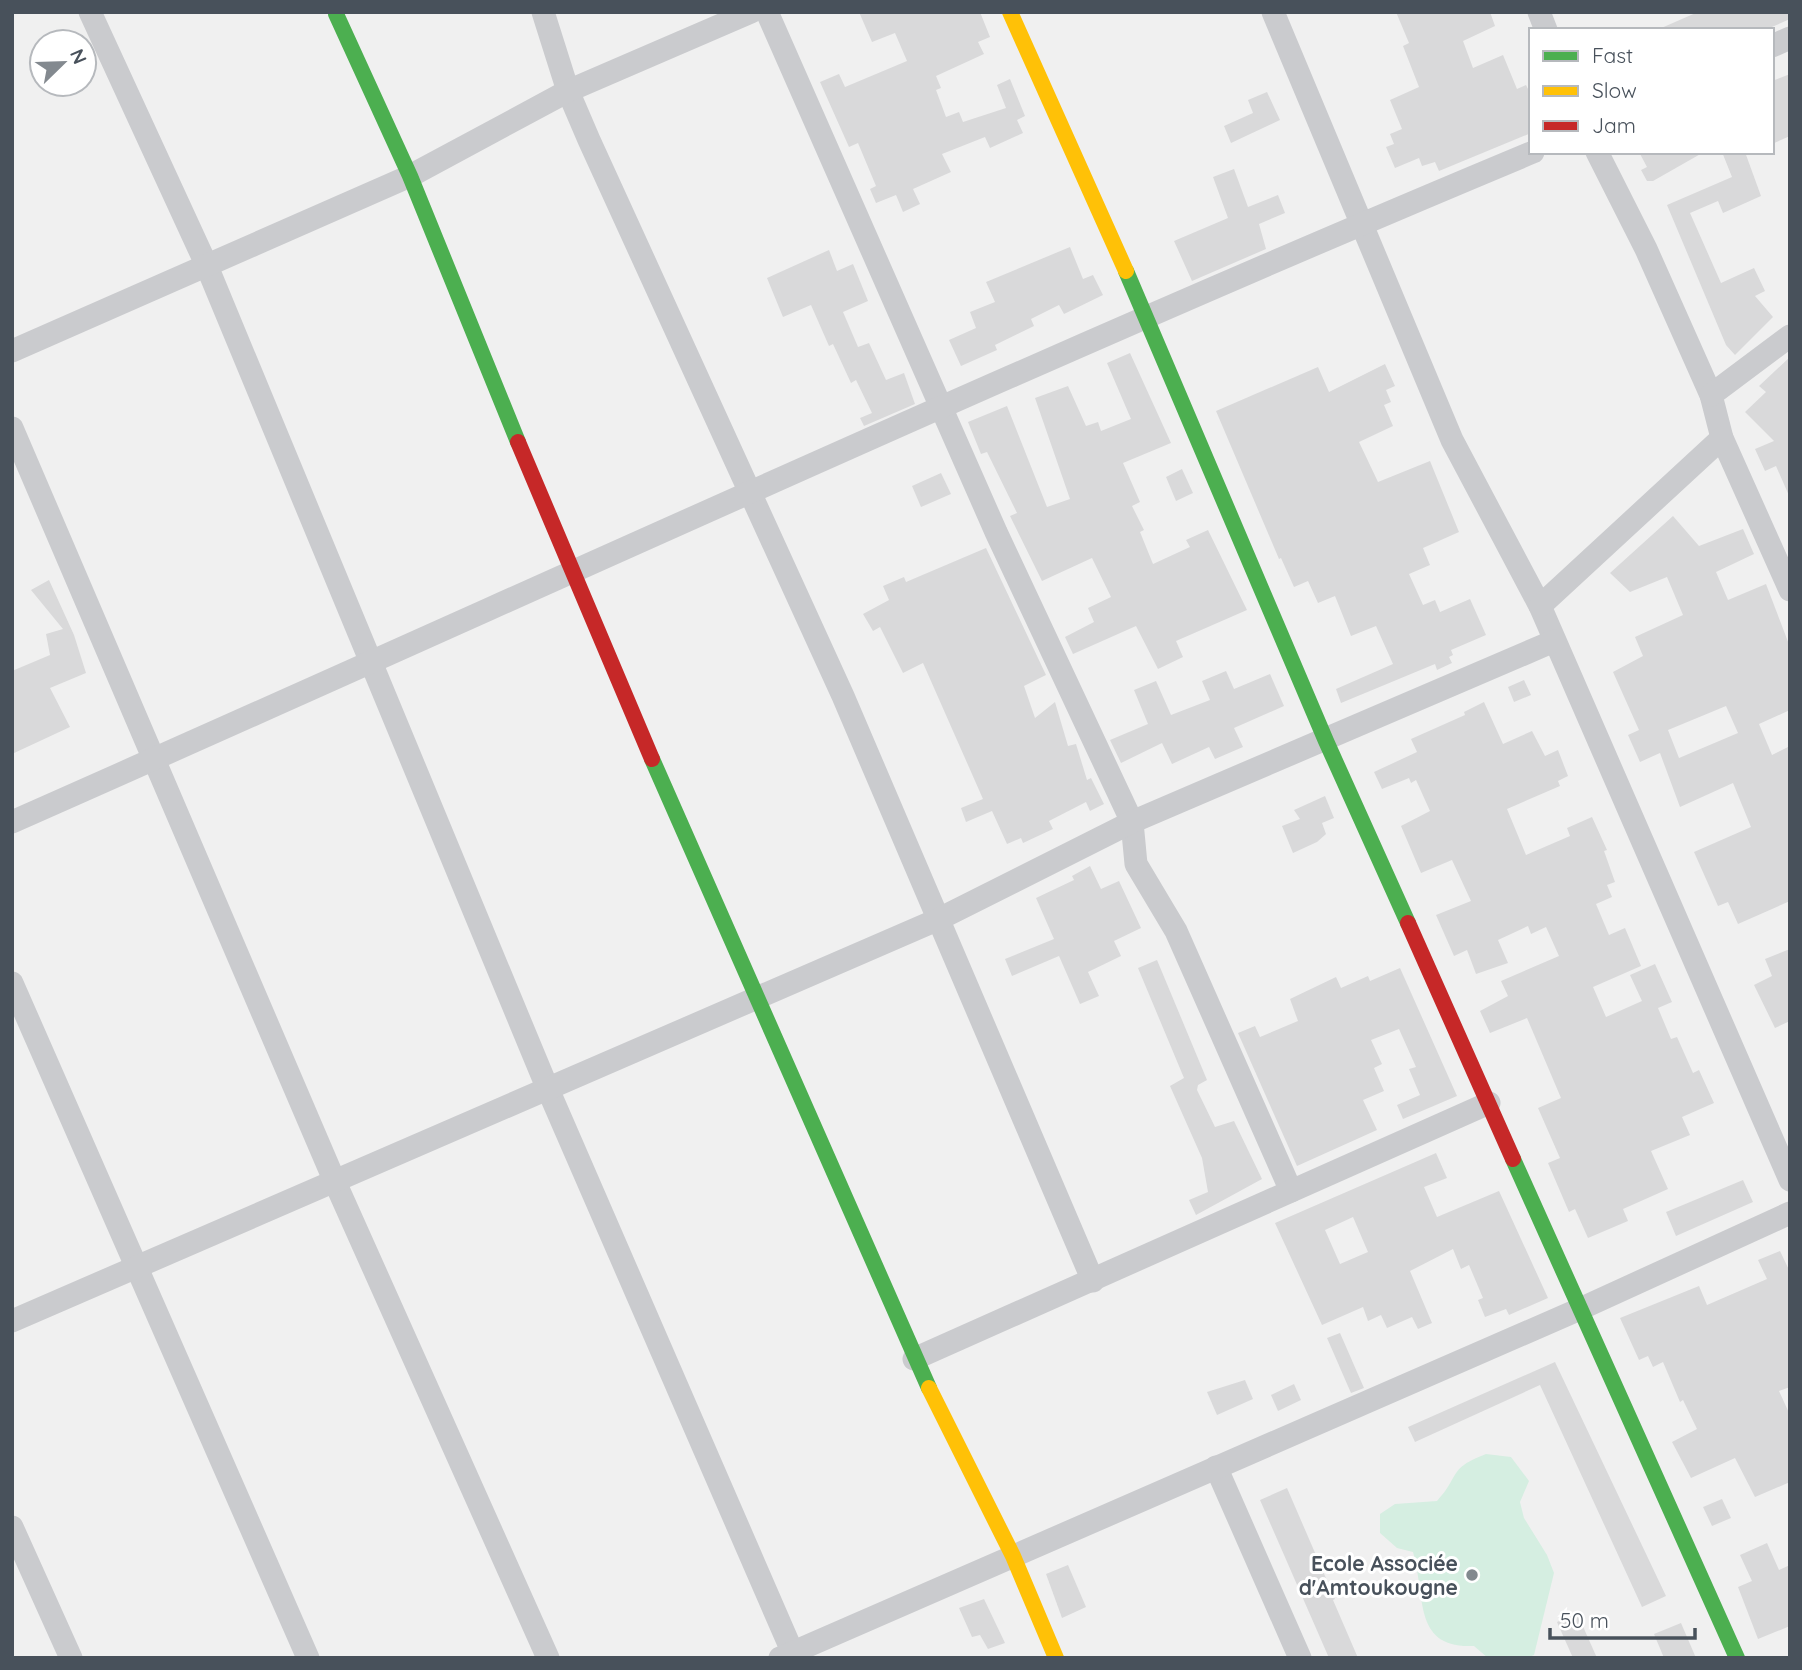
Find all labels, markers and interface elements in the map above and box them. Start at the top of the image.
north arrow [28,28,98,98]
legend [1529,28,1774,154]
text: Fast [1592,42,1633,68]
text: N [65,45,92,67]
text: Slow [1592,77,1637,103]
text: Jam [1592,112,1636,138]
place label: Ecole Associée d'Amtoukougne [1299,1550,1458,1600]
marker: Ecole Associée d'Amtoukougne [1464,1567,1480,1583]
scale bar [1550,1596,1695,1640]
text: 50 m [1560,1607,1609,1633]

